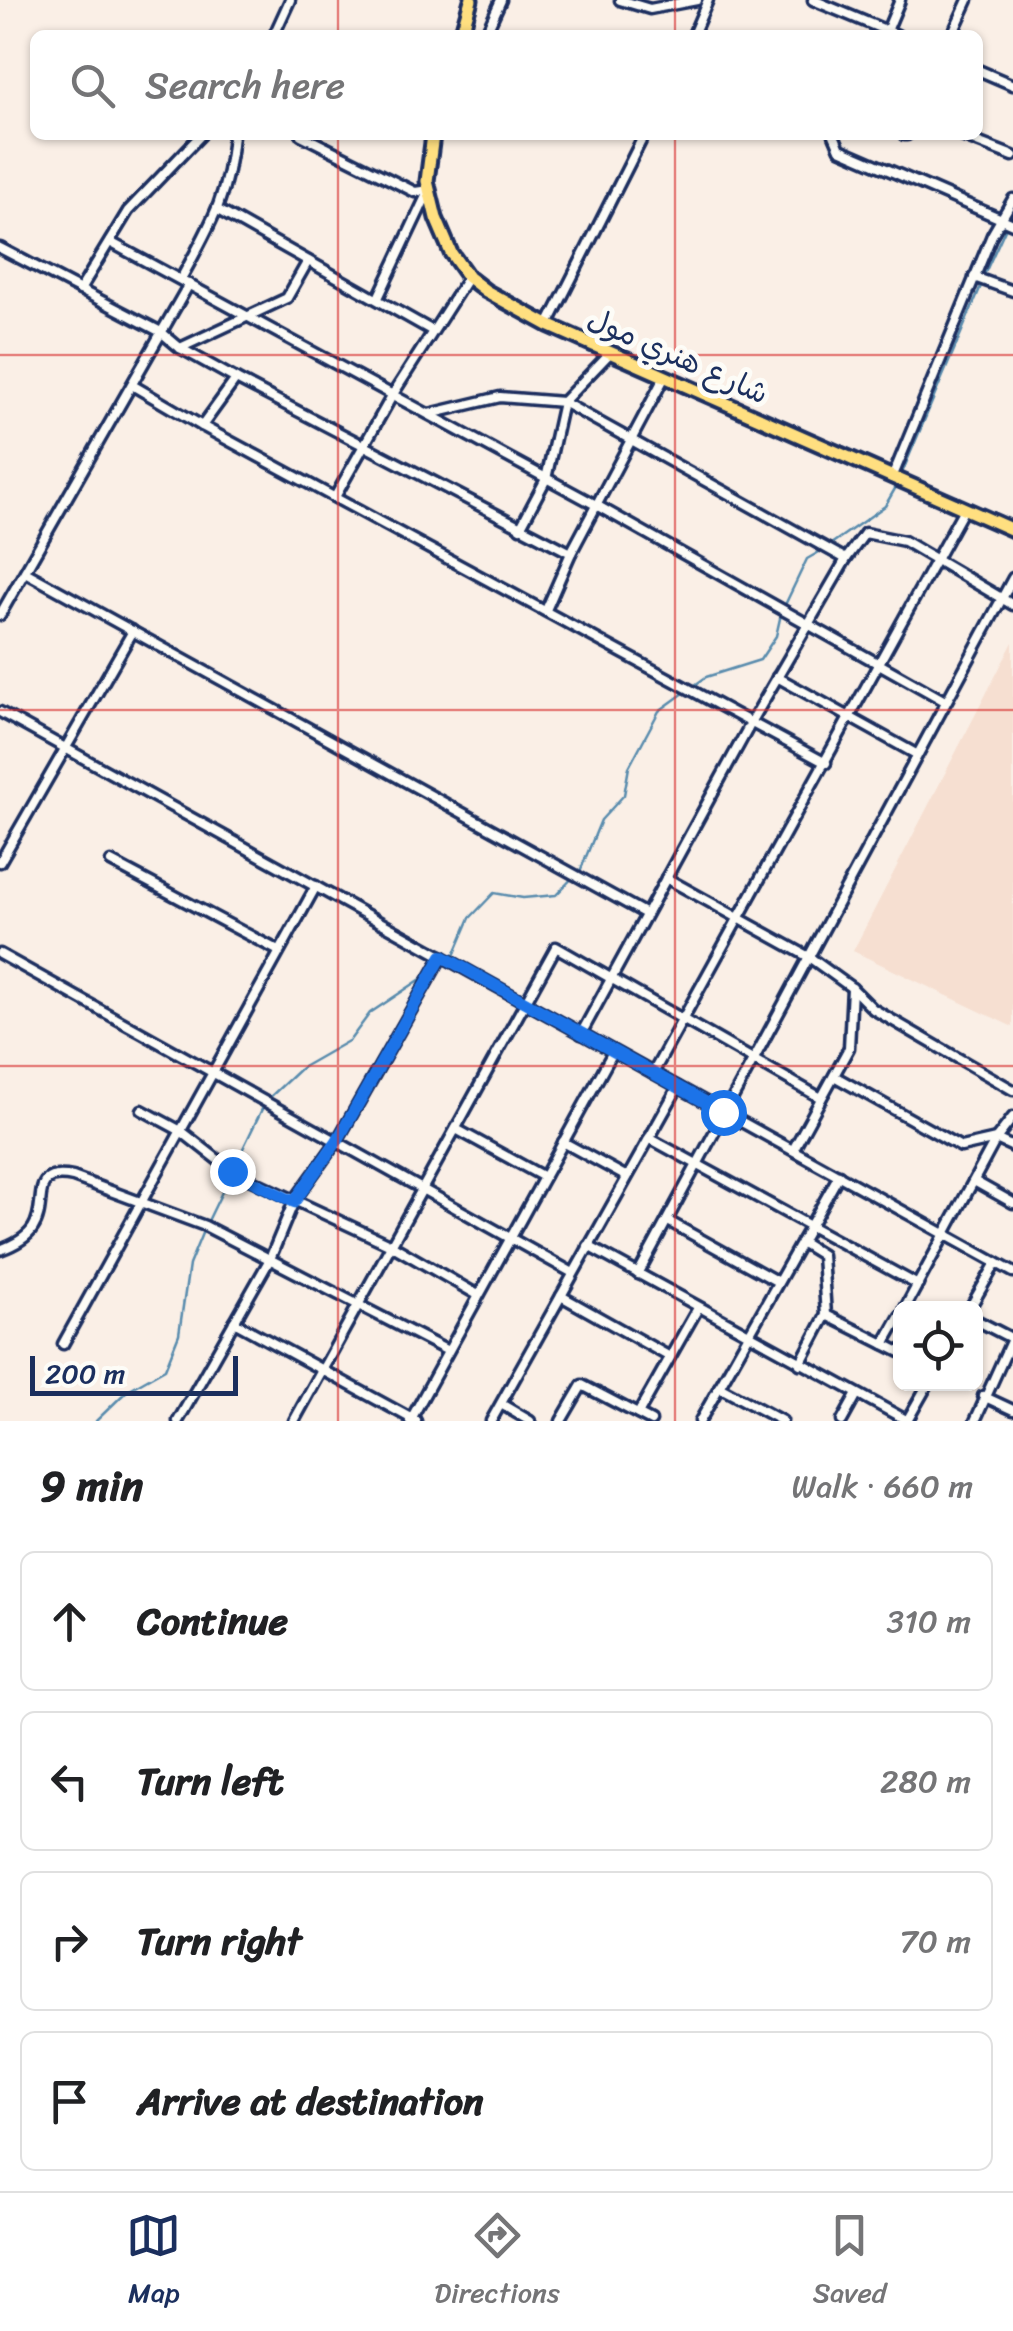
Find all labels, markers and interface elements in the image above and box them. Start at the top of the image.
search box [30,30,983,140]
text: Search here [145,52,345,119]
icon: search [65,58,120,113]
street label: شارع هنري مول [579,292,777,420]
route start [701,1090,747,1136]
route end [210,1149,256,1195]
map controls [893,1301,983,1391]
button: locate [893,1301,983,1391]
text: 200 m [45,1349,125,1398]
scale bar [30,1351,238,1396]
text: 9 min [40,1449,143,1523]
text: Walk · 660 m [791,1458,973,1515]
text: Continue [137,1588,288,1655]
text: 310 m [887,1593,971,1650]
icon: ahead [42,1594,97,1649]
text: Turn left [137,1748,283,1815]
text: 280 m [880,1753,971,1810]
icon: left [42,1754,97,1809]
text: Turn right [137,1908,302,1975]
text: 70 m [900,1913,971,1970]
icon: right [42,1914,97,1969]
text: Arrive at destination [137,2068,484,2135]
icon: arrive [42,2074,97,2129]
tab: Map [126,2208,181,2317]
tab: Directions [434,2208,560,2317]
tab: Saved [813,2208,887,2317]

